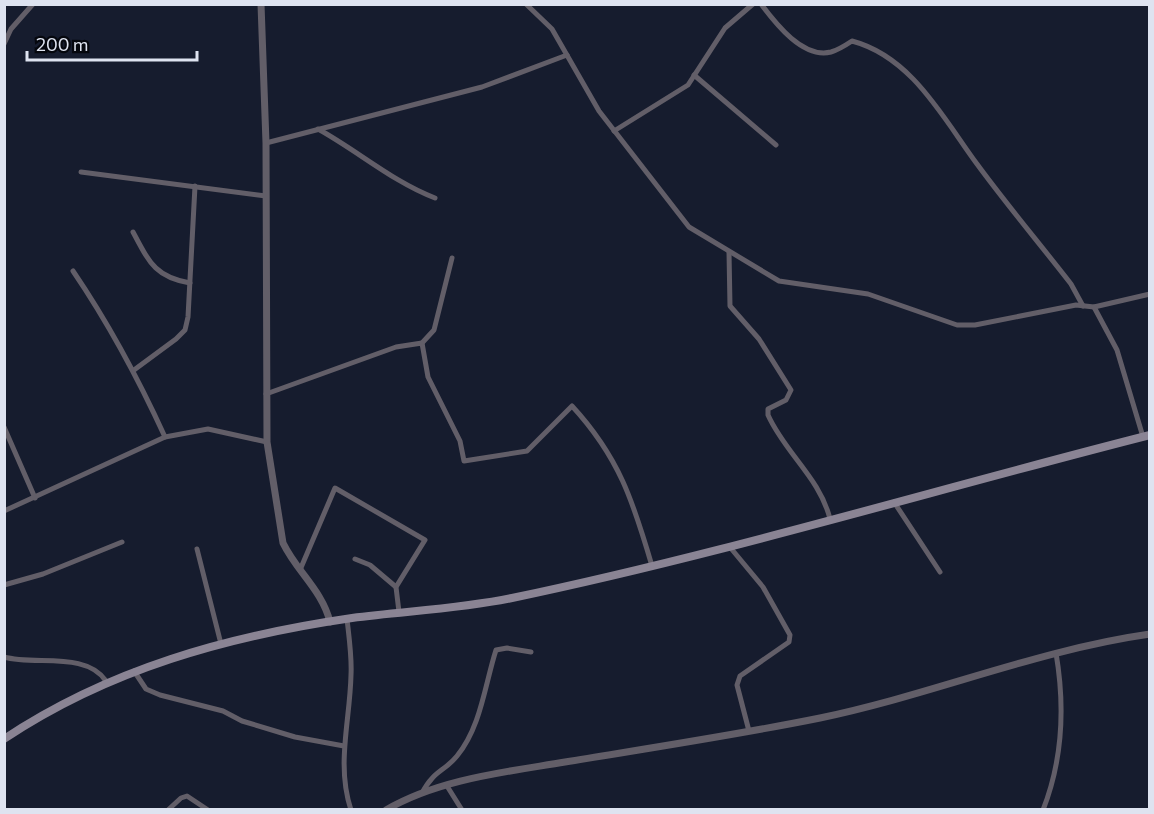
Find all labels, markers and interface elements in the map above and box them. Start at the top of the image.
scale bar [27,24,196,62]
text: 200 m [36,33,89,55]

